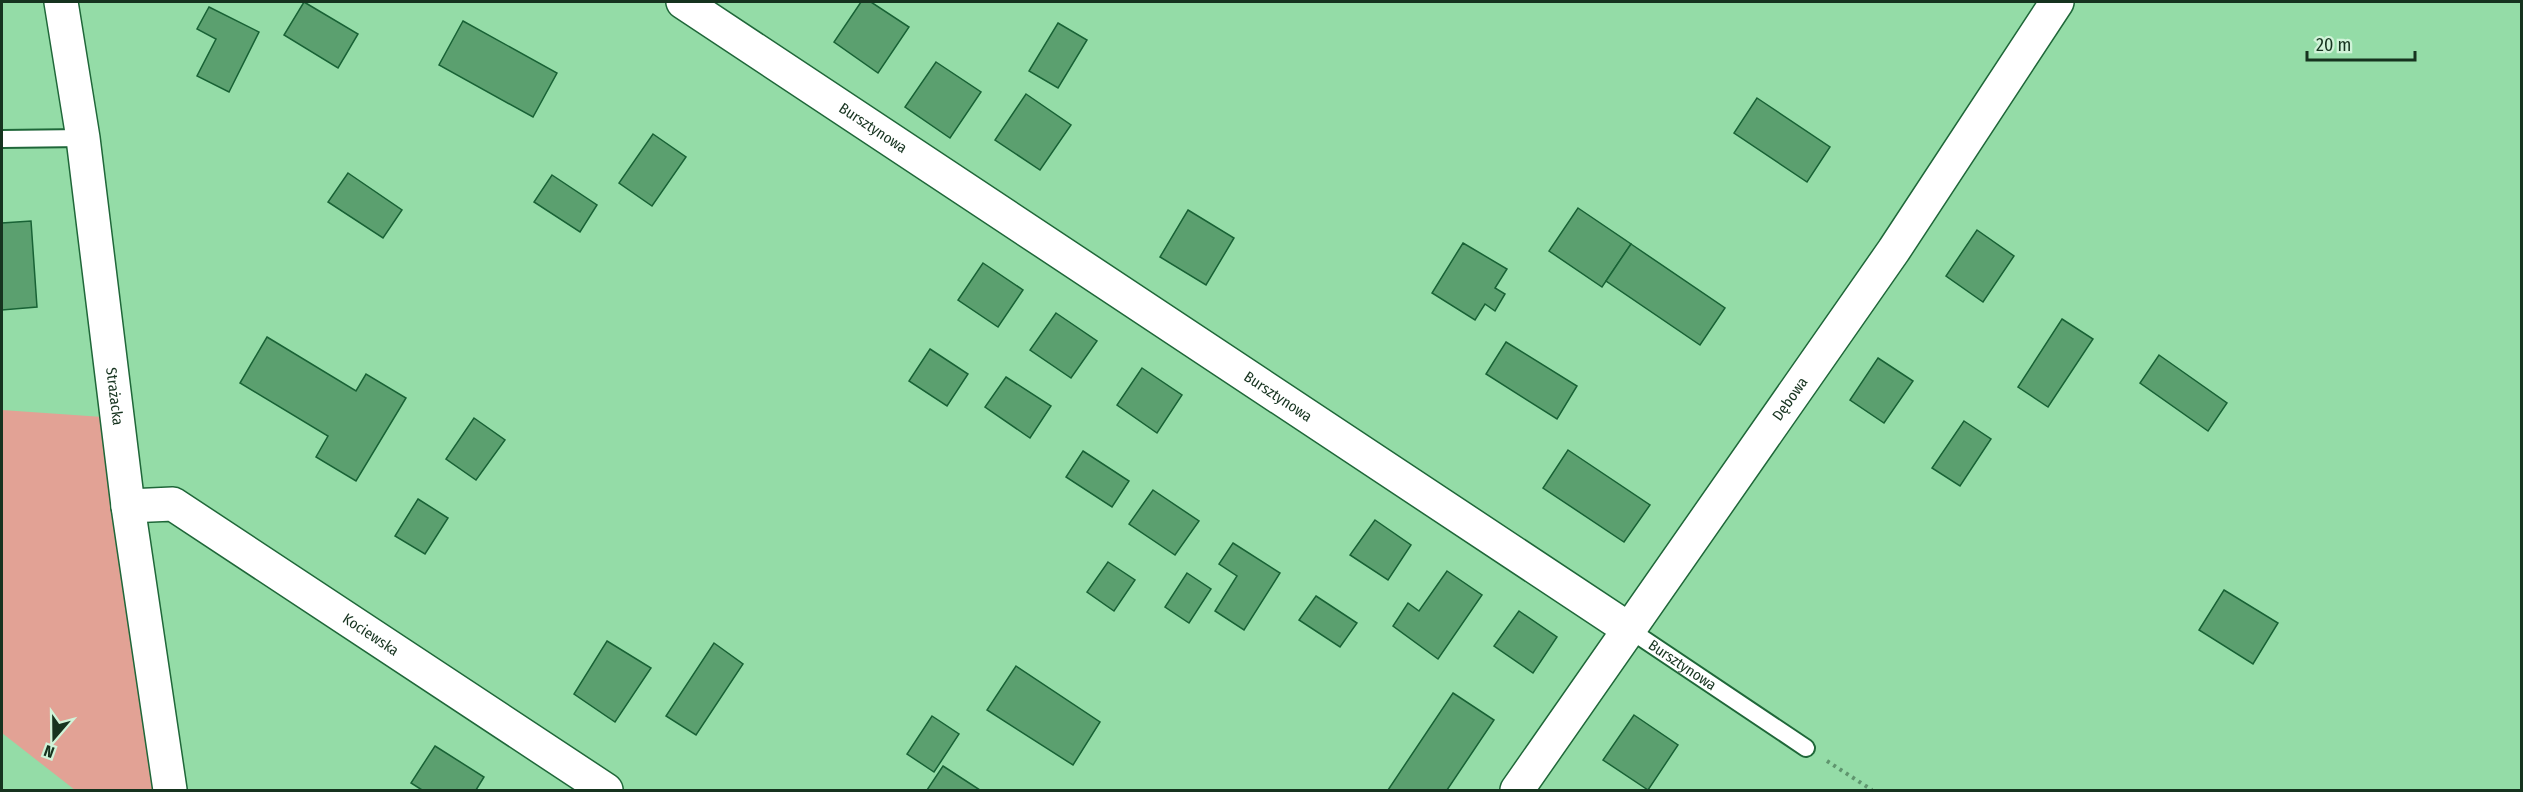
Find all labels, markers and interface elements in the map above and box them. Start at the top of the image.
scale bar [2307,24,2415,62]
text: 20 m [2316,34,2351,56]
street label: Bursztynowa [836,99,910,157]
street label: Strażacka [102,366,127,426]
street label: Bursztynowa [1241,368,1315,426]
street label: Dębowa [1769,374,1811,424]
street label: Kociewska [339,610,402,660]
street label: Bursztynowa [1645,636,1720,694]
north arrow [24,708,84,768]
text: N [41,741,57,762]

